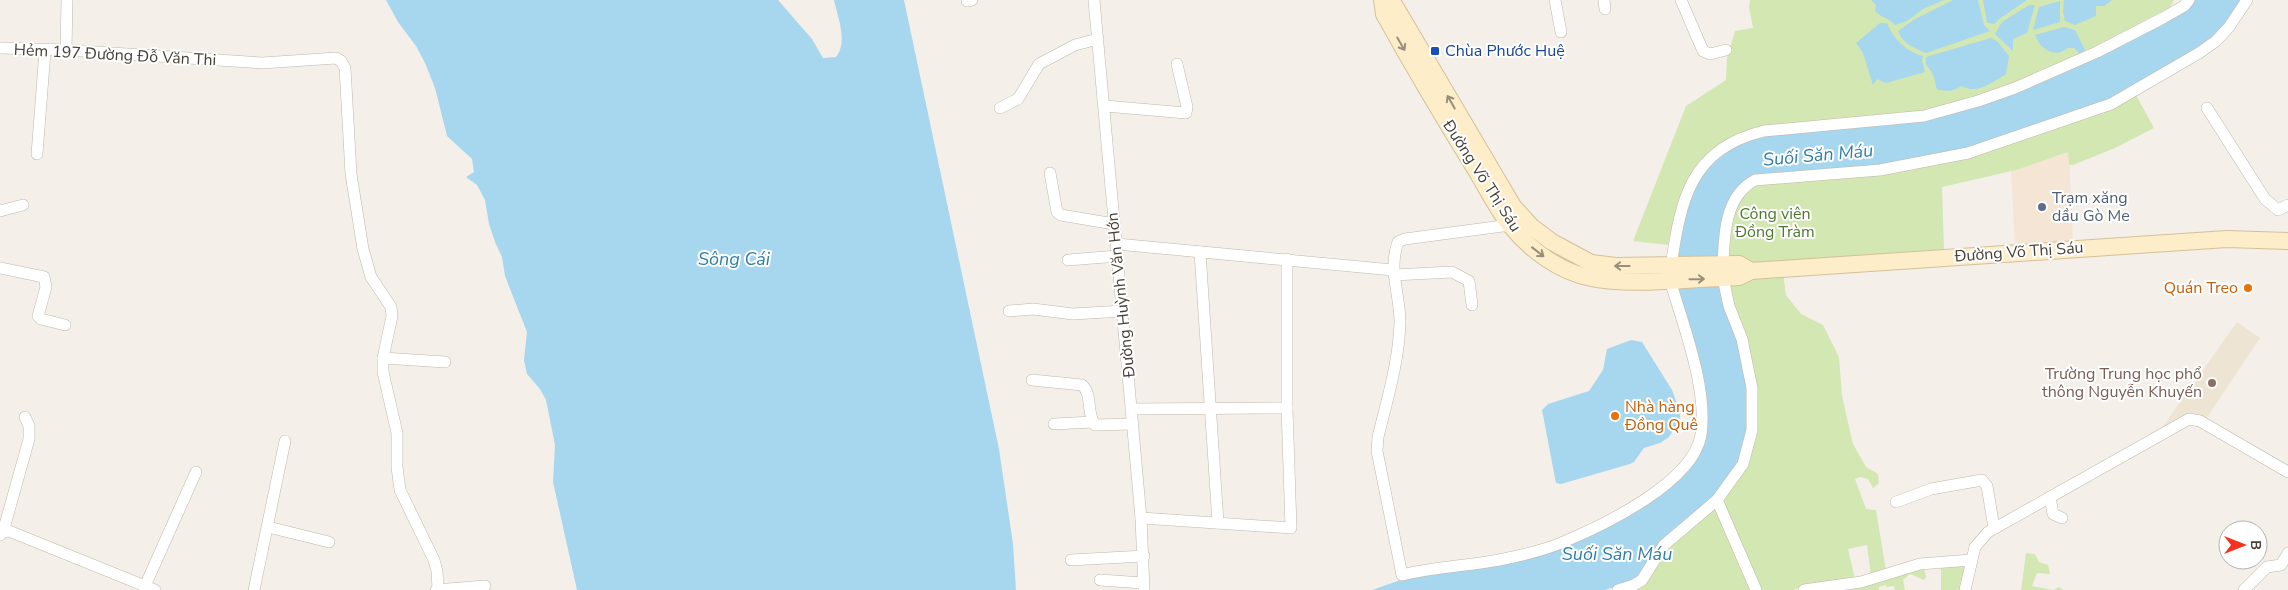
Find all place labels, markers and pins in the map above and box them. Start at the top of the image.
place label: Chùa Phước Huệ [1445,40,1565,62]
marker: Chùa Phước Huệ [1429,45,1441,57]
place label: Trạm xăng dầu Gò Me [2052,187,2130,227]
marker: Trạm xăng dầu Gò Me [2036,201,2048,213]
place label: Quán Treo [2164,277,2238,299]
marker: Quán Treo [2242,282,2254,294]
place label: Trường Trung học phổ thông Nguyễn Khuyến [2042,363,2202,403]
marker: Trường Trung học phổ thông Nguyễn Khuyến [2206,377,2218,389]
place label: Nhà hàng Đồng Quê [1624,396,1698,436]
marker: Nhà hàng Đồng Quê [1609,410,1621,422]

